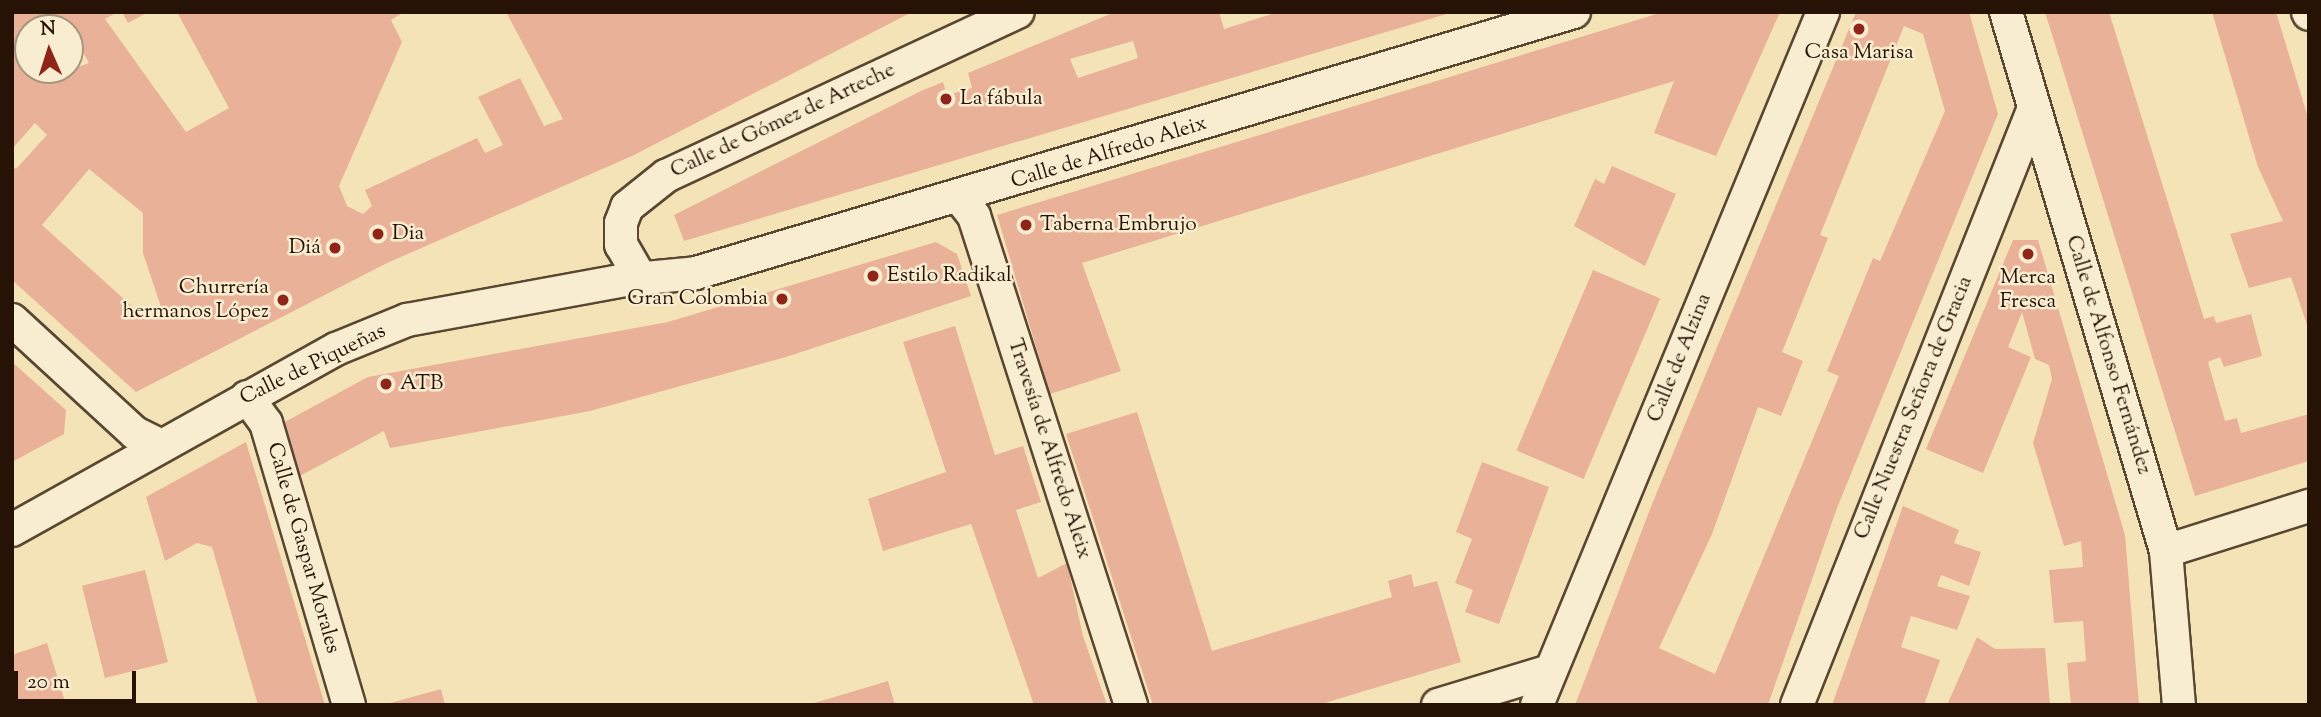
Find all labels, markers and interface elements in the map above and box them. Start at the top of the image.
north arrow [14,14,84,84]
text: N [40,16,56,43]
marker: Casa Marisa [1851,21,1867,37]
place label: Casa Marisa [1804,40,1914,66]
street label: Calle de Gómez de Arteche [667,58,899,184]
place label: La fábula [960,86,1043,112]
marker: La fábula [938,91,954,107]
street label: Calle de Alfredo Aleix [1008,111,1210,195]
place label: Taberna Embrujo [1040,212,1197,238]
marker: Taberna Embrujo [1018,217,1034,233]
place label: Dia [392,221,424,247]
marker: Dia [370,226,386,242]
street label: Calle de Alfonso Fernández [2060,232,2156,478]
place label: Diá [289,235,321,261]
marker: Diá [327,240,343,256]
marker: Merca Fresca [2020,246,2036,262]
place label: Estilo Radikal [887,263,1012,289]
place label: Merca Fresca [2000,265,2056,315]
marker: Estilo Radikal [865,268,881,284]
street label: Calle Nuestra Señora de Gracia [1850,273,1978,543]
place label: Churrería hermanos López [122,275,269,325]
place label: Gran Colombia [627,286,768,312]
street label: Calle de Alzina [1643,290,1717,426]
marker: Gran Colombia [774,291,790,307]
marker: Churrería hermanos López [275,292,291,308]
street label: Calle de Piqueñas [236,319,390,411]
street label: Travesía de Alfredo Aleix [1001,336,1097,562]
place label: ATB [400,371,443,397]
marker: ATB [378,376,394,392]
street label: Calle de Gaspar Morales [261,440,345,656]
scale bar [18,658,140,702]
text: 20 m [27,668,70,698]

